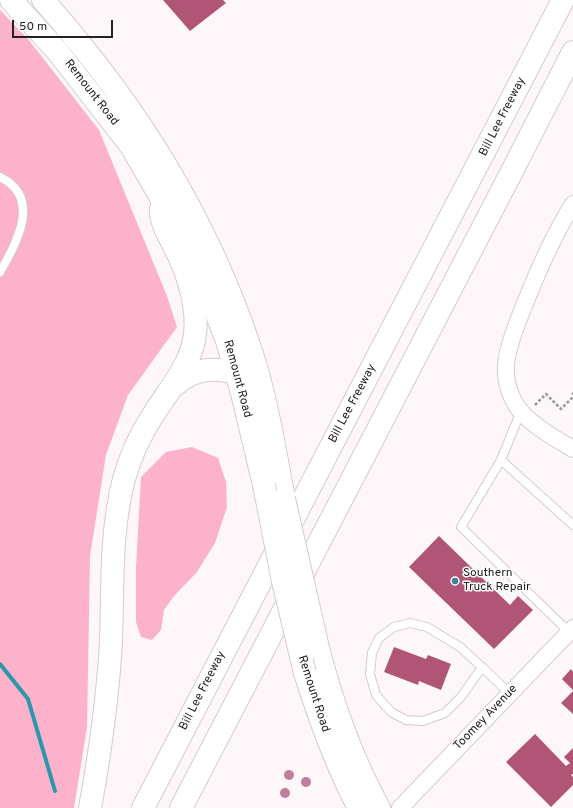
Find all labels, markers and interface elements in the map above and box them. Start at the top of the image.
scale bar [14,12,115,38]
text: 50 m [19,19,47,35]
street label: Remount Road [61,57,121,129]
street label: Bill Lee Freeway [477,75,529,159]
street label: Remount Road [220,339,254,419]
street label: Bill Lee Freeway [326,362,380,446]
place label: Southern Truck Repair [463,567,531,595]
marker: Southern Truck Repair [450,576,460,586]
street label: Bill Lee Freeway [177,649,229,733]
street label: Remount Road [294,654,332,734]
street label: Toomey Avenue [451,682,521,754]

